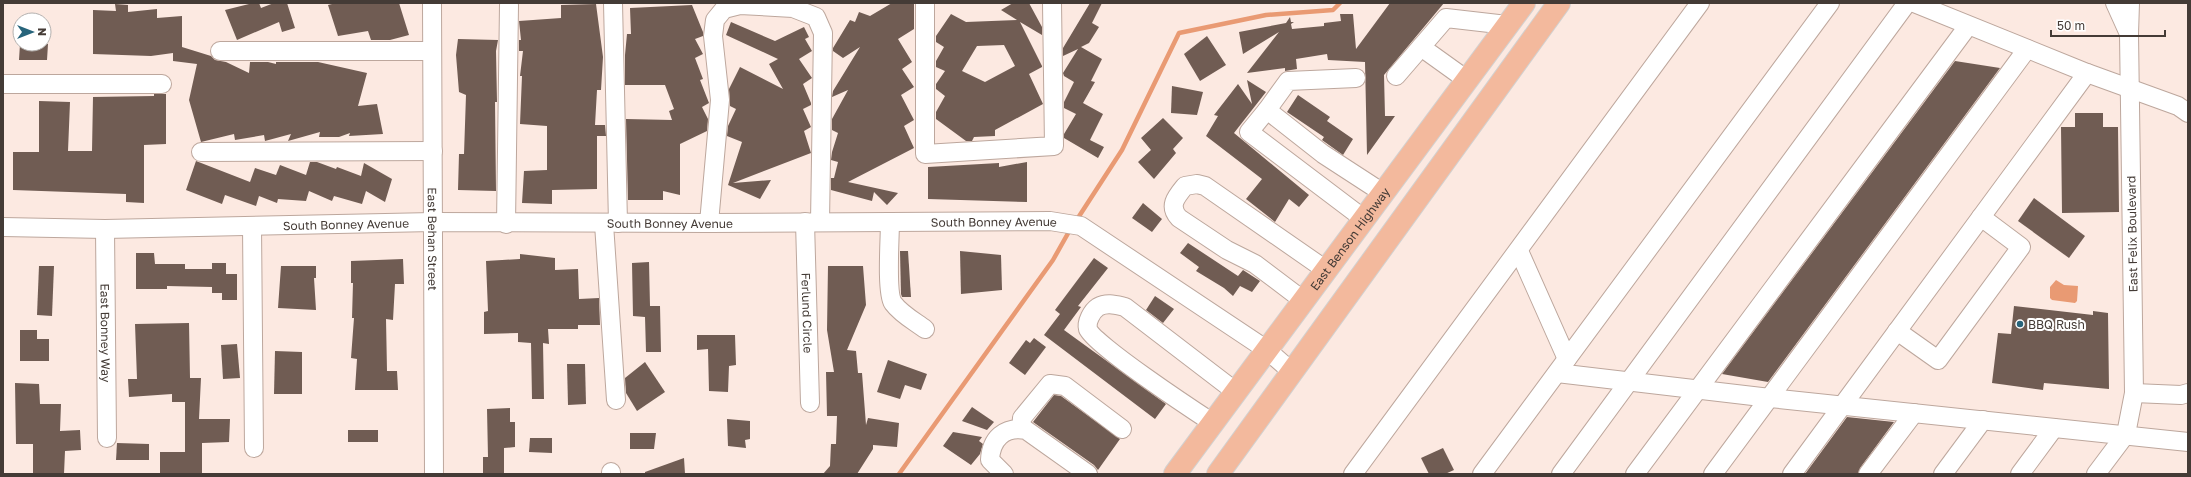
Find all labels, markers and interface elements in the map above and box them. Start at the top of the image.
north arrow [12,12,52,52]
scale bar [2051,12,2165,38]
text: 50 m [2057,18,2085,33]
text: N [36,28,49,36]
street label: East Felix Boulevard [2123,175,2141,293]
street label: East Benson Highway [1306,184,1393,293]
street label: East Behan Street [425,187,441,291]
street label: South Bonney Avenue [931,213,1058,230]
street label: South Bonney Avenue [283,215,409,233]
street label: South Bonney Avenue [607,215,733,231]
street label: Ferlund Circle [799,272,816,354]
street label: East Bonney Way [98,283,114,383]
place label: BBQ Rush [2028,317,2085,332]
marker: BBQ Rush [2015,319,2025,329]

